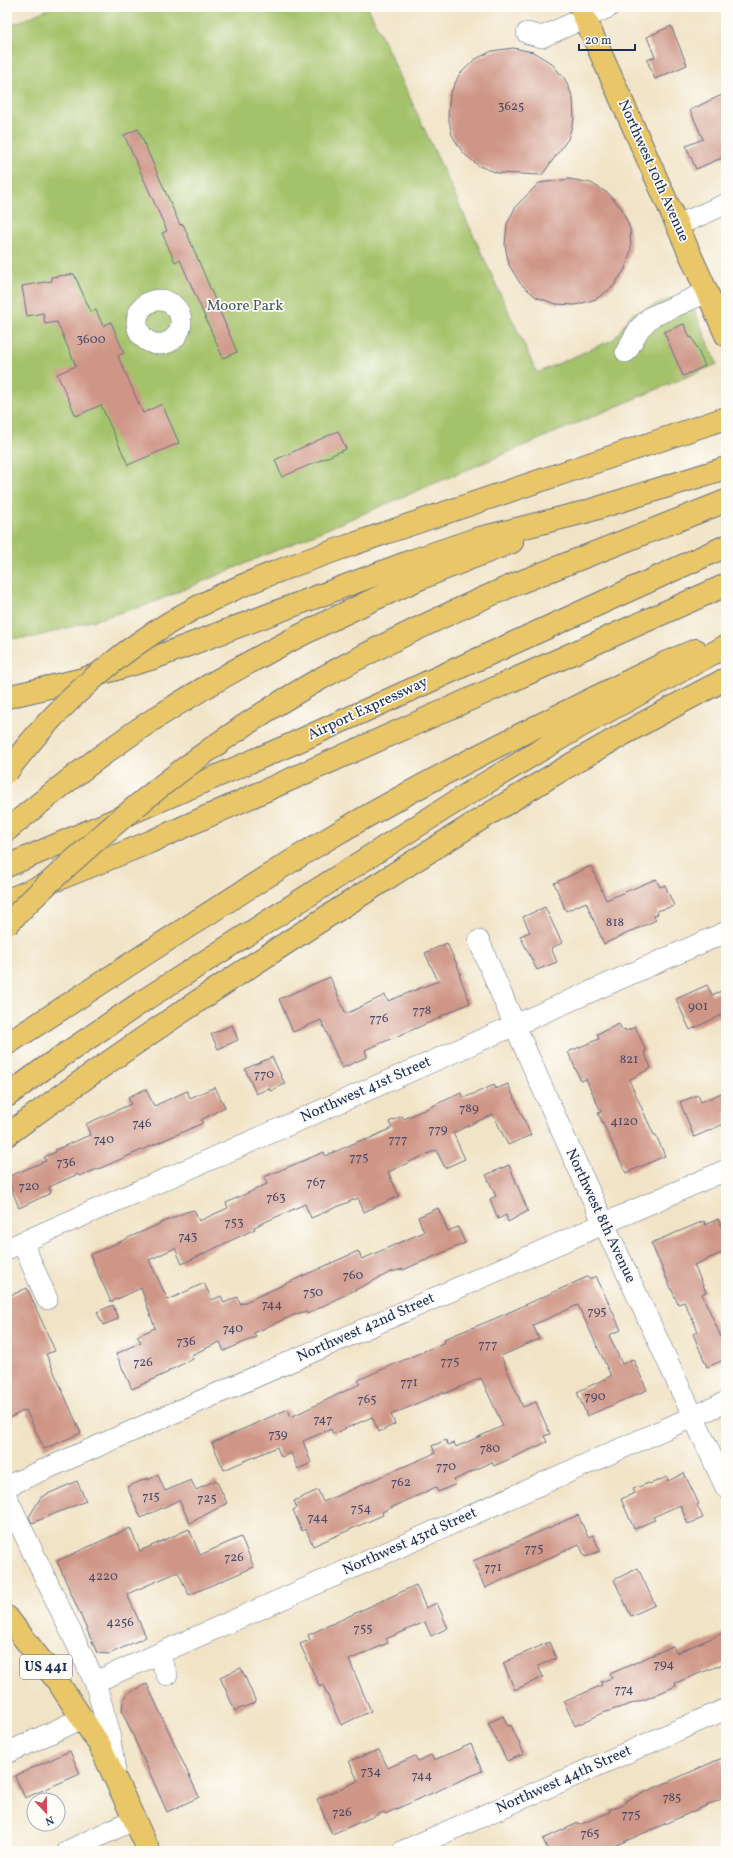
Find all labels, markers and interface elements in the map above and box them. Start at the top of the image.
scale bar [579,26,635,52]
text: 20 m [585,33,612,49]
street label: Northwest 10th Avenue [612,97,694,245]
house number: 3625 [498,98,524,116]
park label: Moore Park [207,296,283,317]
house number: 3600 [76,331,106,349]
street label: Airport Expressway [304,672,432,746]
house number: 818 [606,914,624,932]
house number: 901 [688,998,708,1016]
house number: 778 [413,1002,431,1020]
house number: 776 [369,1010,389,1028]
house number: 821 [620,1051,638,1069]
street label: Northwest 41st Street [297,1052,435,1128]
house number: 770 [254,1066,274,1084]
house number: 789 [459,1100,479,1118]
house number: 4120 [610,1113,638,1131]
house number: 746 [132,1115,152,1133]
house number: 779 [428,1121,448,1139]
house number: 740 [94,1131,114,1149]
house number: 777 [389,1131,407,1149]
street label: Northwest 8th Avenue [560,1145,640,1287]
house number: 775 [350,1149,368,1167]
house number: 736 [56,1154,76,1172]
house number: 767 [306,1174,326,1192]
house number: 720 [19,1178,40,1196]
house number: 763 [266,1189,286,1207]
house number: 753 [224,1214,244,1232]
house number: 743 [179,1228,198,1246]
house number: 760 [343,1267,364,1285]
house number: 750 [303,1284,323,1302]
street label: Northwest 42nd Street [294,1288,438,1368]
house number: 744 [262,1296,283,1314]
house number: 795 [587,1303,607,1321]
house number: 740 [223,1320,243,1338]
house number: 736 [176,1333,196,1351]
house number: 777 [479,1336,497,1354]
house number: 775 [441,1353,459,1371]
house number: 726 [133,1354,153,1372]
house number: 771 [400,1374,418,1392]
house number: 790 [585,1388,606,1406]
house number: 765 [357,1391,377,1409]
house number: 747 [313,1411,333,1429]
house number: 739 [268,1426,288,1444]
house number: 780 [480,1440,500,1458]
house number: 770 [436,1458,456,1476]
house number: 762 [391,1474,411,1492]
house number: 715 [142,1488,160,1506]
house number: 725 [197,1490,217,1508]
house number: 754 [351,1500,371,1518]
street label: Northwest 43rd Street [339,1503,481,1581]
house number: 744 [308,1509,329,1527]
house number: 775 [525,1540,543,1558]
house number: 726 [224,1549,244,1567]
house number: 771 [484,1559,502,1577]
house number: 4220 [88,1568,118,1586]
house number: 4256 [106,1614,134,1632]
house number: 755 [354,1620,372,1638]
road number: US 441 [20,1655,72,1679]
house number: 794 [654,1656,674,1674]
house number: 774 [614,1681,634,1699]
street label: Northwest 44th Street [493,1741,635,1819]
house number: 734 [361,1763,381,1781]
house number: 744 [412,1767,433,1785]
house number: 785 [663,1789,681,1807]
north arrow [26,1792,66,1832]
house number: 726 [332,1804,352,1822]
house number: 775 [622,1806,640,1824]
text: N [43,1811,56,1828]
house number: 765 [580,1825,600,1843]

